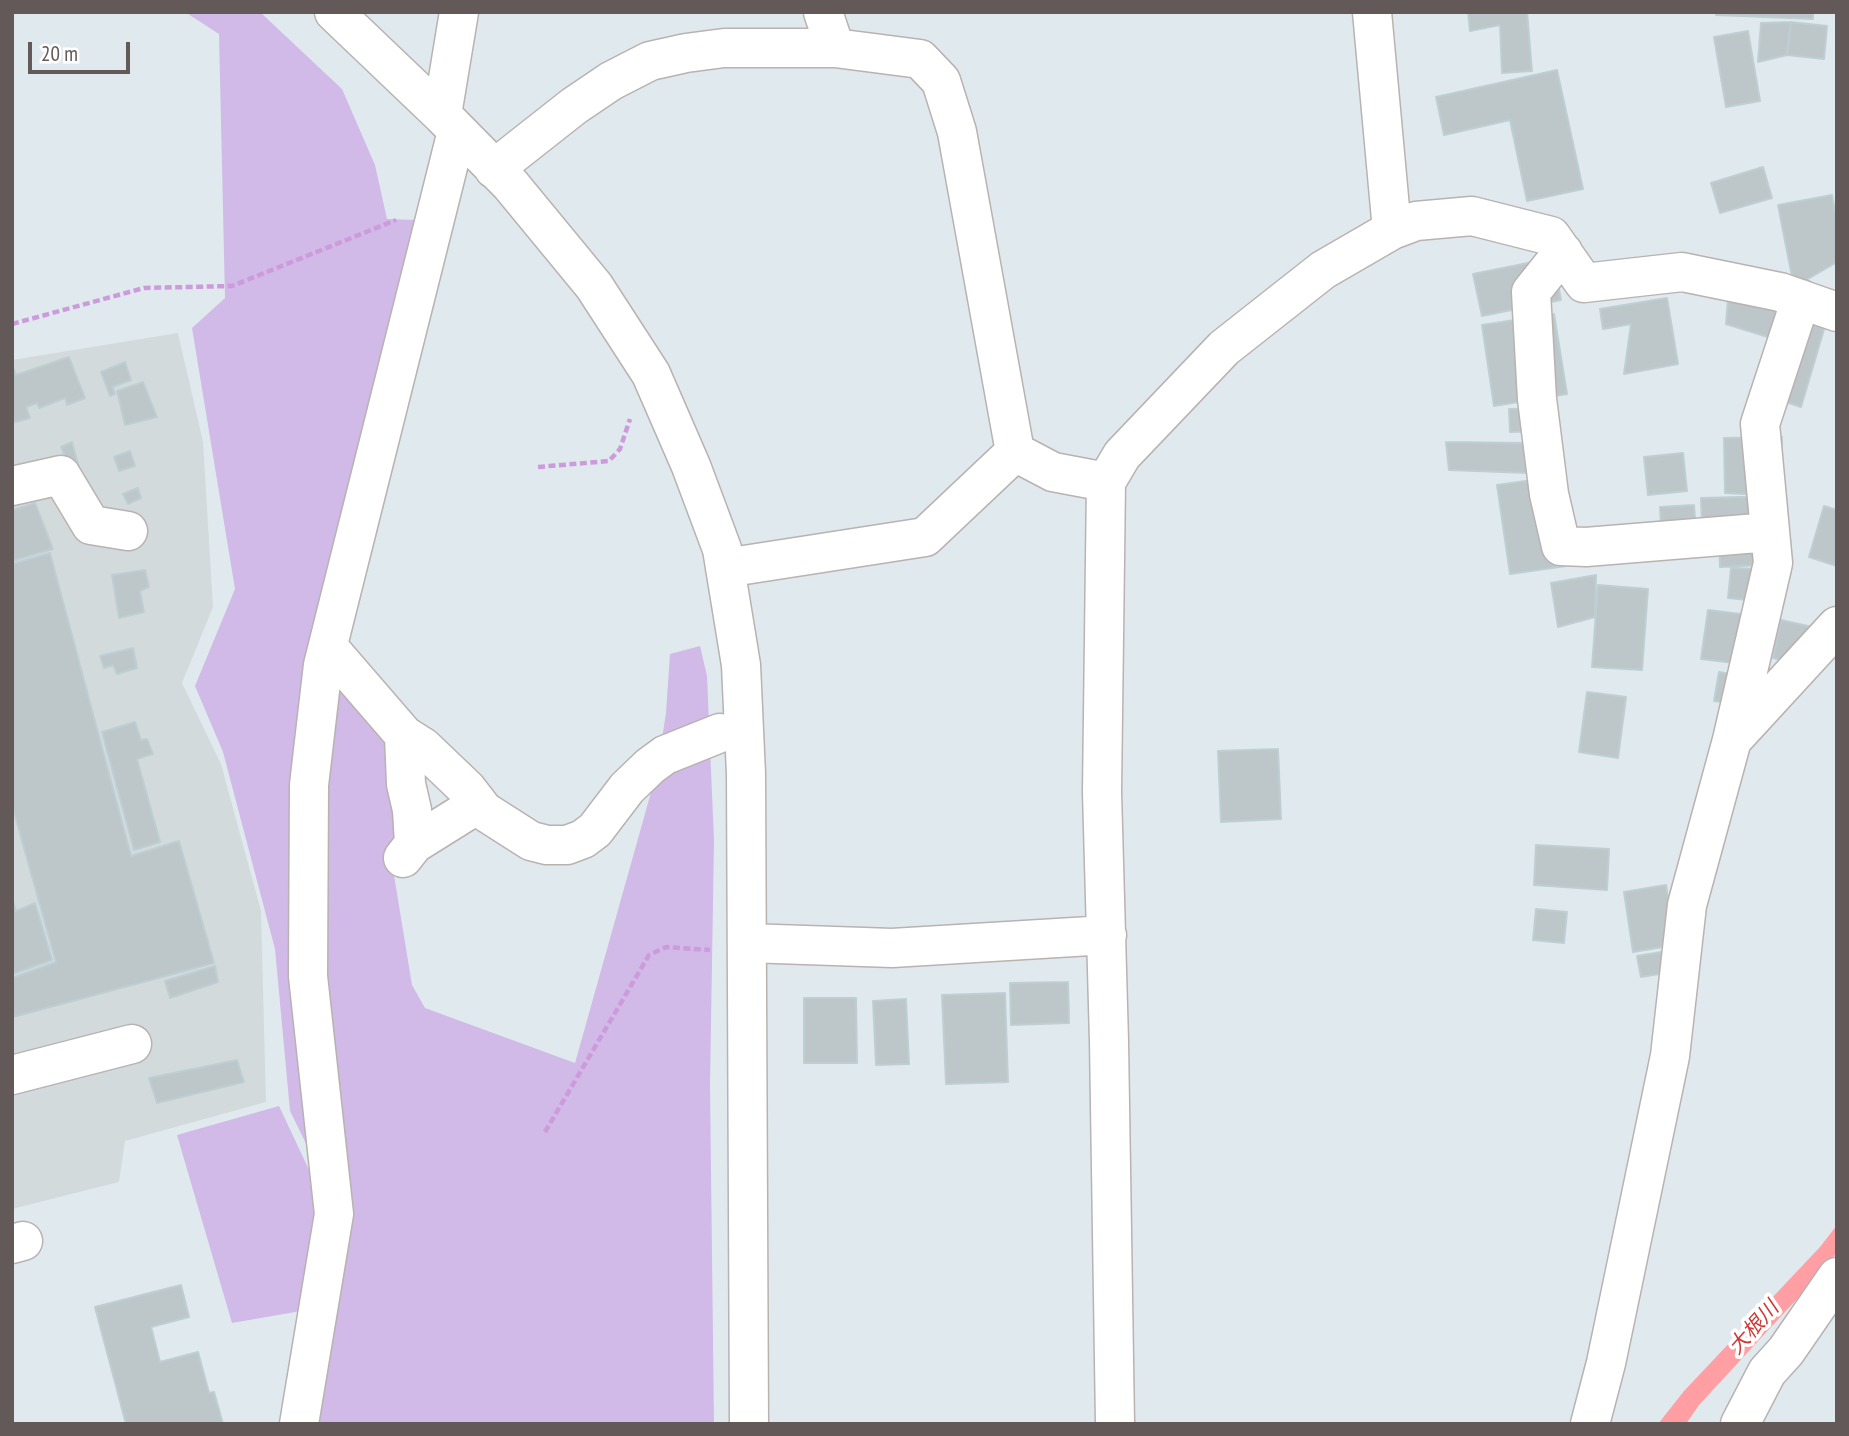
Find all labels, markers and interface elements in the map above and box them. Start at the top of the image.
scale bar [32,28,133,72]
text: 20 m [41,40,78,67]
water label: 大根川 [1724,1296,1784,1360]

